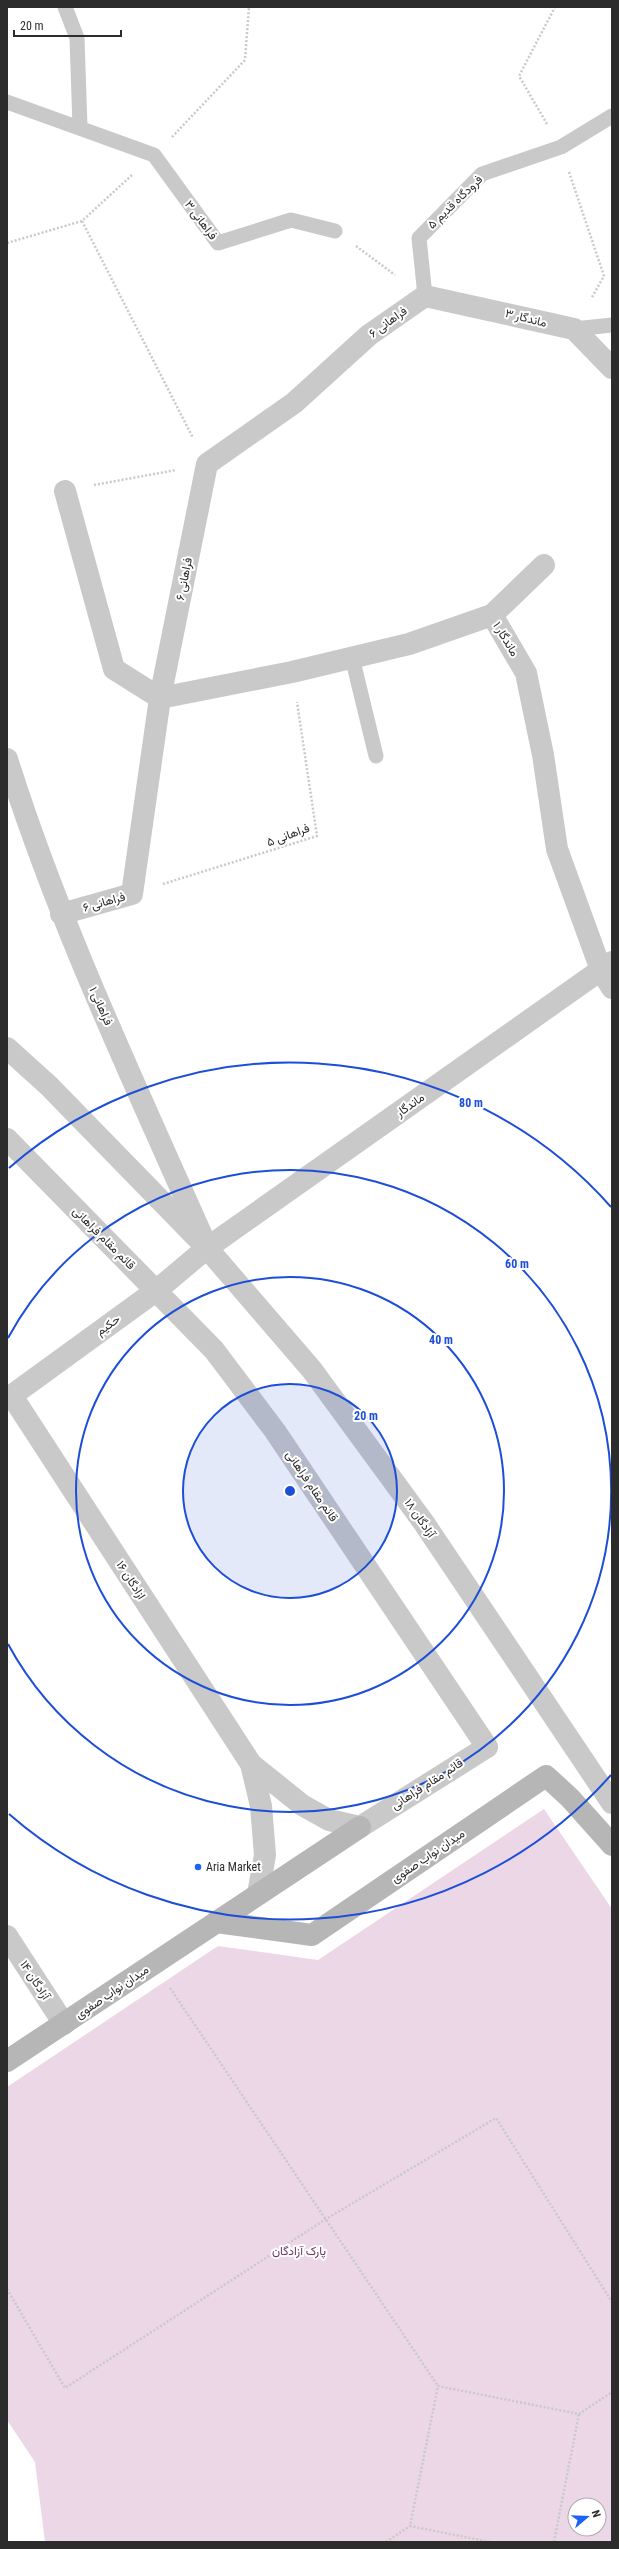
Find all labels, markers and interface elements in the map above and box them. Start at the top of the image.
scale bar [14,12,121,38]
text: 20 m [20,19,44,33]
street label: فرودگاه قدیم ۵ [425,172,486,232]
street label: فراهانی ۳ [181,198,220,243]
street label: فراهانی ۶ [366,304,410,341]
street label: ماندگار ۳ [503,306,548,331]
street label: فراهانی ۶ [173,556,196,602]
street label: ماندگار ۱ [489,619,522,659]
street label: فراهانی ۵ [265,821,312,850]
street label: فراهانی ۶ [81,889,127,916]
street label: فراهانی ۱ [85,984,116,1028]
street label: ماندگار [392,1090,428,1121]
text: 80 m [459,1096,483,1110]
street label: قائم مقام فراهانی [69,1204,138,1273]
text: 60 m [505,1257,529,1271]
street label: حکیم [93,1312,123,1339]
text: 40 m [429,1333,453,1347]
text: 20 m [354,1409,378,1423]
street label: قائم مقام فراهانی [282,1448,341,1525]
centre of rings [283,1484,297,1498]
street label: آزادگان ۱۸ [401,1496,439,1542]
street label: ازادگان ۱۶ [113,1558,149,1602]
street label: قائم مقام فراهانی [388,1756,466,1813]
street label: میدان نواب صفوی [389,1826,468,1887]
place label: Aria Market [206,1860,261,1874]
marker: Aria Market [193,1862,203,1872]
street label: آزادگان ۱۴ [16,1958,54,2004]
street label: میدان نواب صفوی [73,1962,152,2023]
park label: پارک آزادگان [272,2244,326,2259]
north arrow [567,2497,607,2537]
text: N [589,2509,603,2519]

